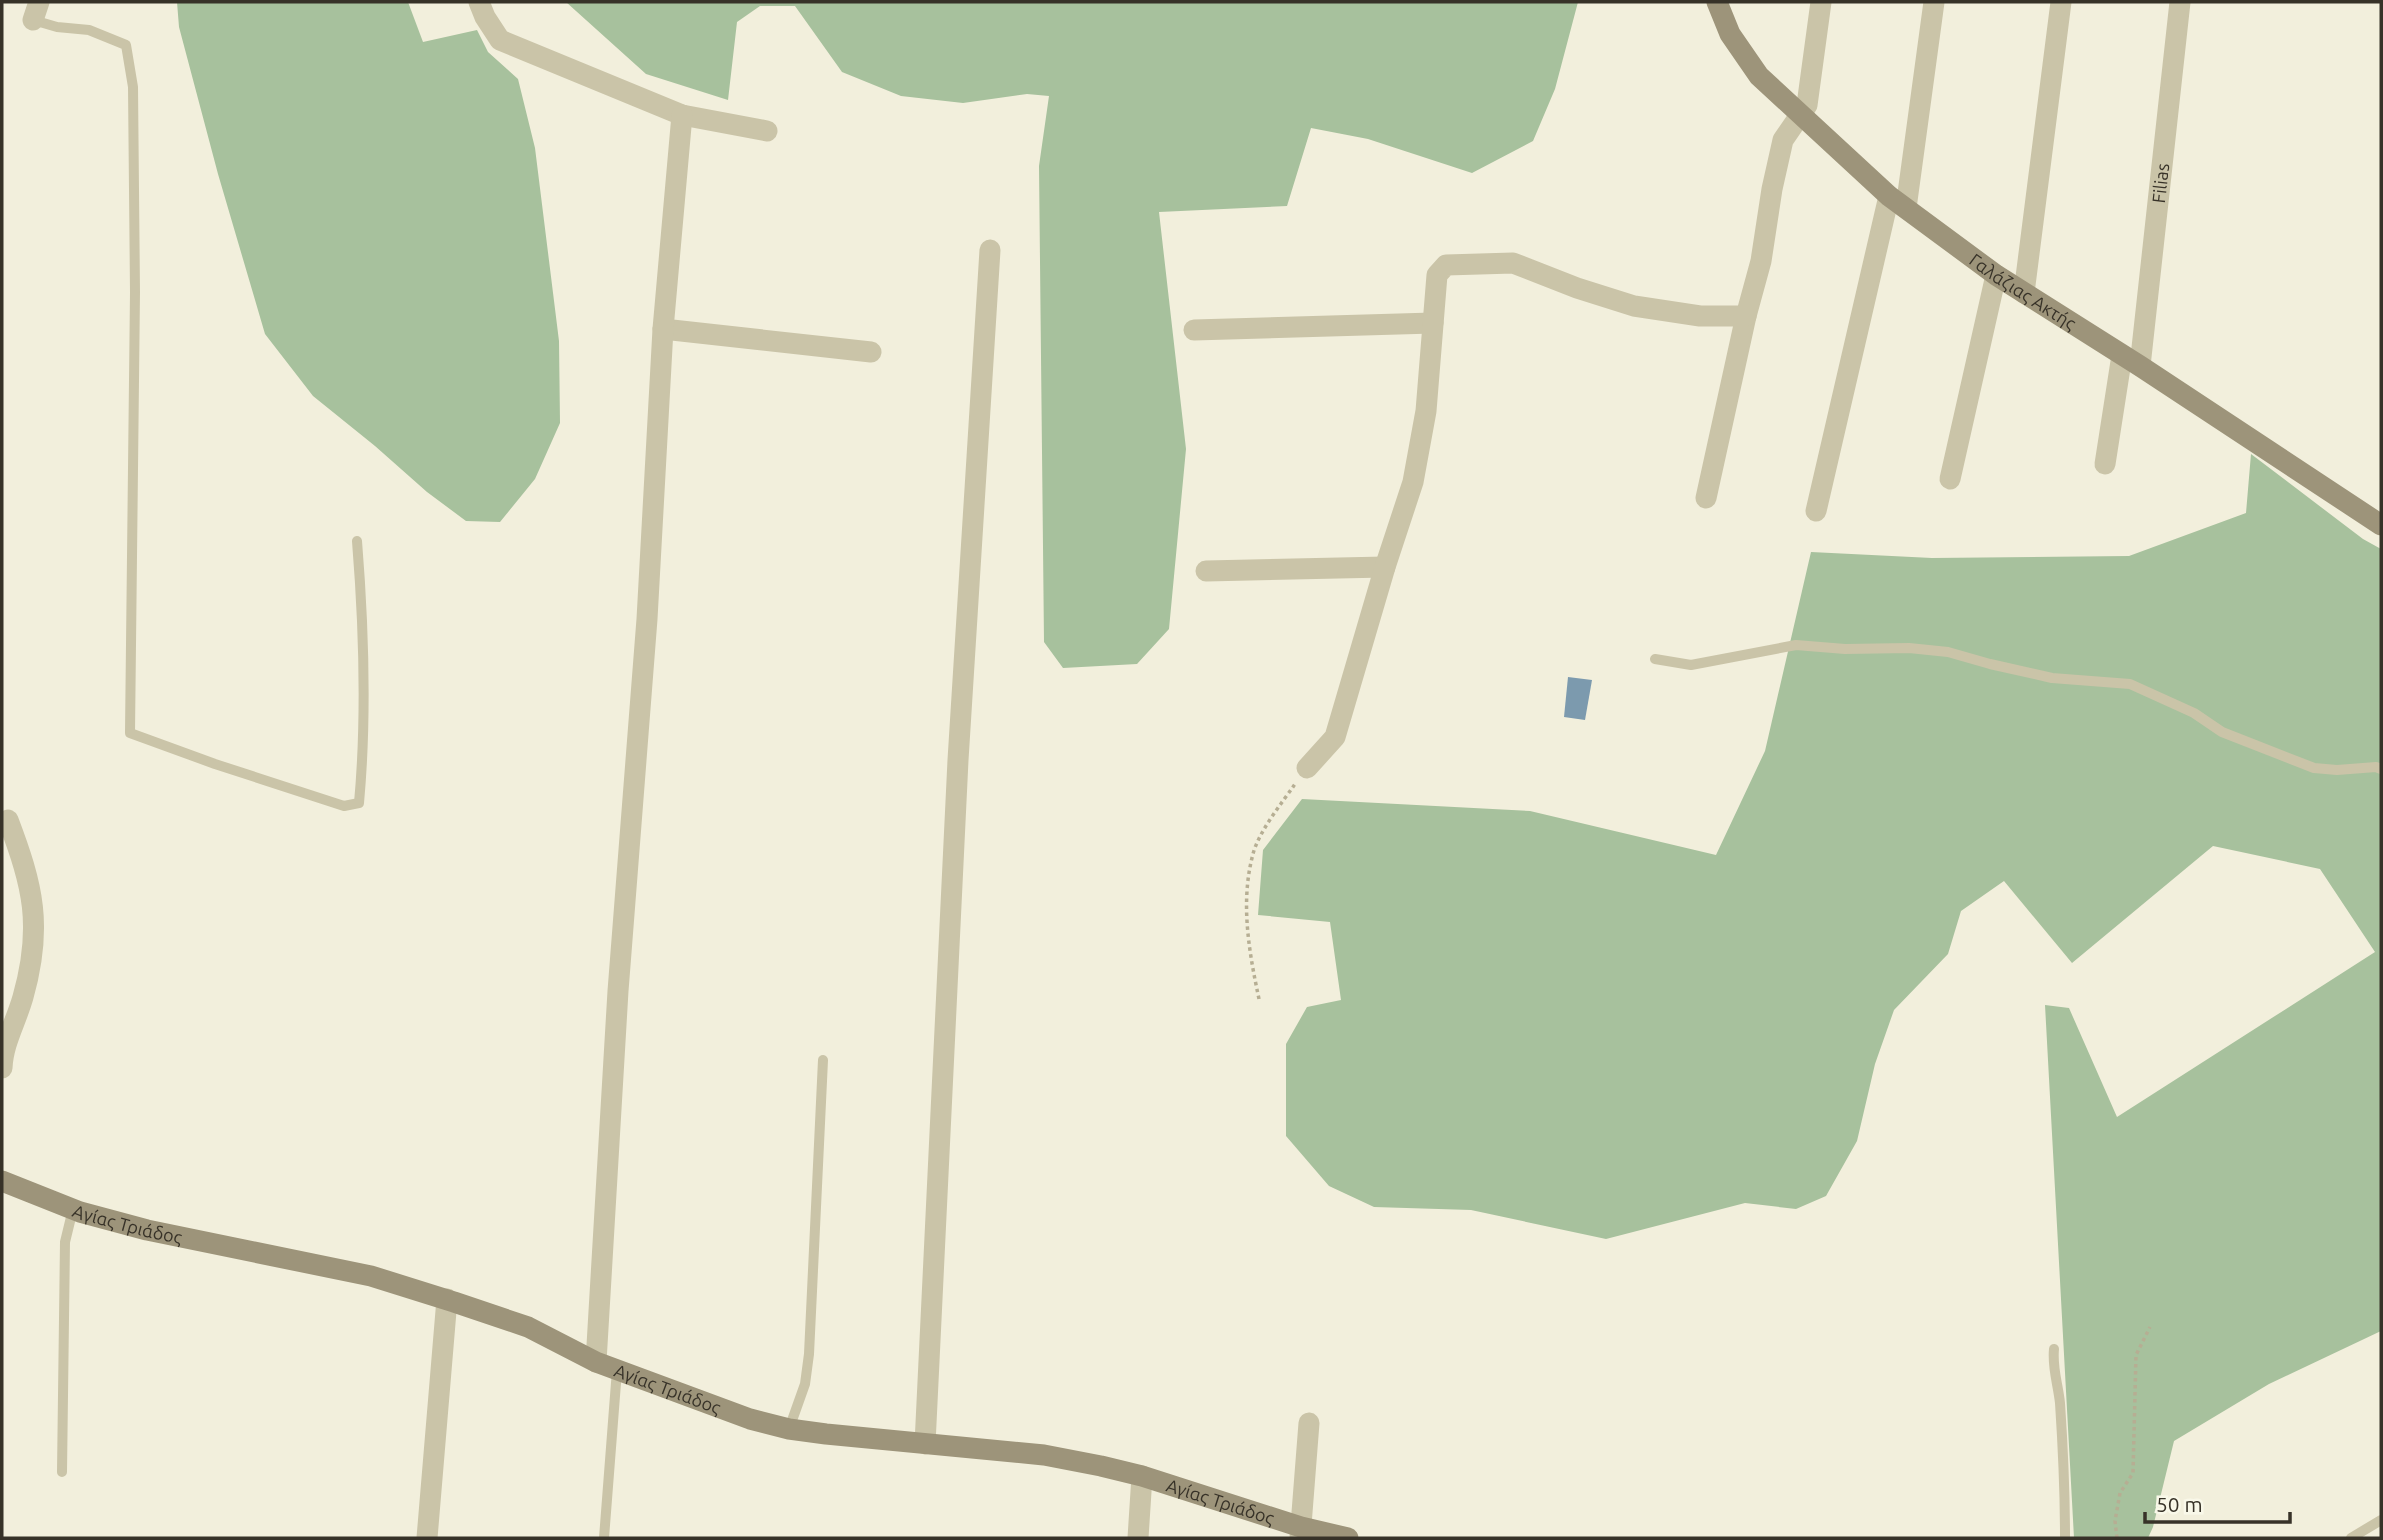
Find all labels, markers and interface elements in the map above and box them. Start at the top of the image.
street label: Filias [2148,162,2172,204]
street label: Γαλάζιας Ακτής [1966,249,2080,334]
street label: Αγίας Τριάδος [70,1200,184,1248]
street label: Αγίας Τριάδος [612,1360,724,1418]
street label: Αγίας Τριάδος [1164,1475,1277,1529]
scale bar [2145,1480,2290,1524]
text: 50 m [2156,1492,2203,1516]

